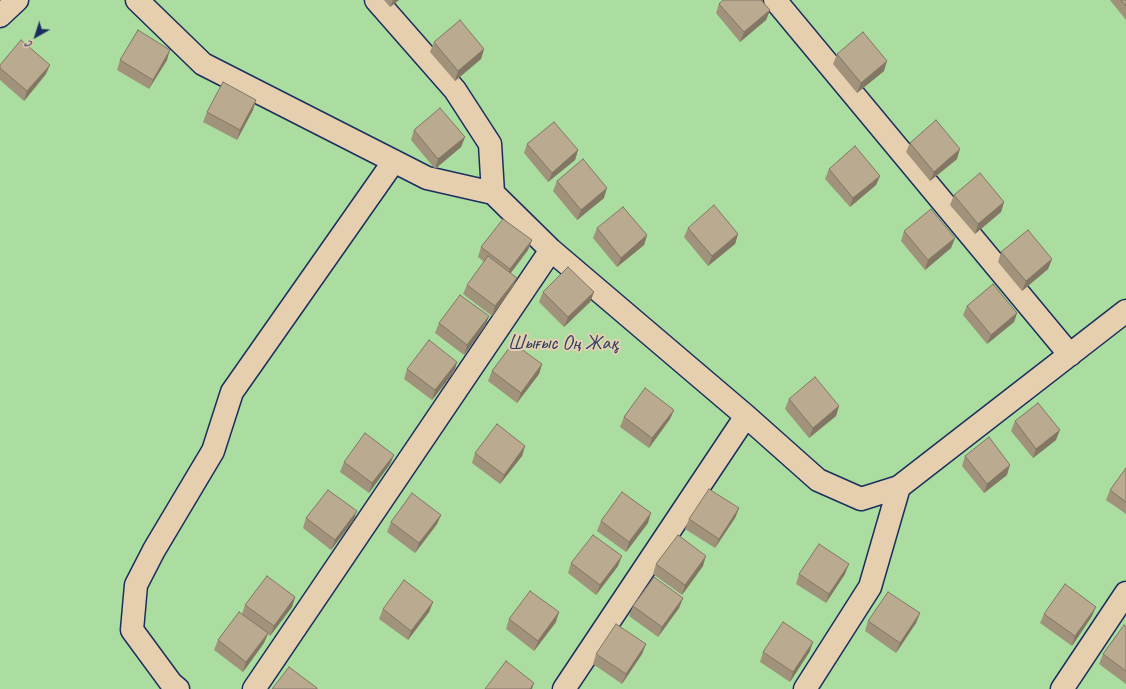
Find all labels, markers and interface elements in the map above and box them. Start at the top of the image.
north arrow [16,16,56,56]
text: С [22,38,35,52]
park label: Шығыс Оң Жақ [508,332,618,356]

